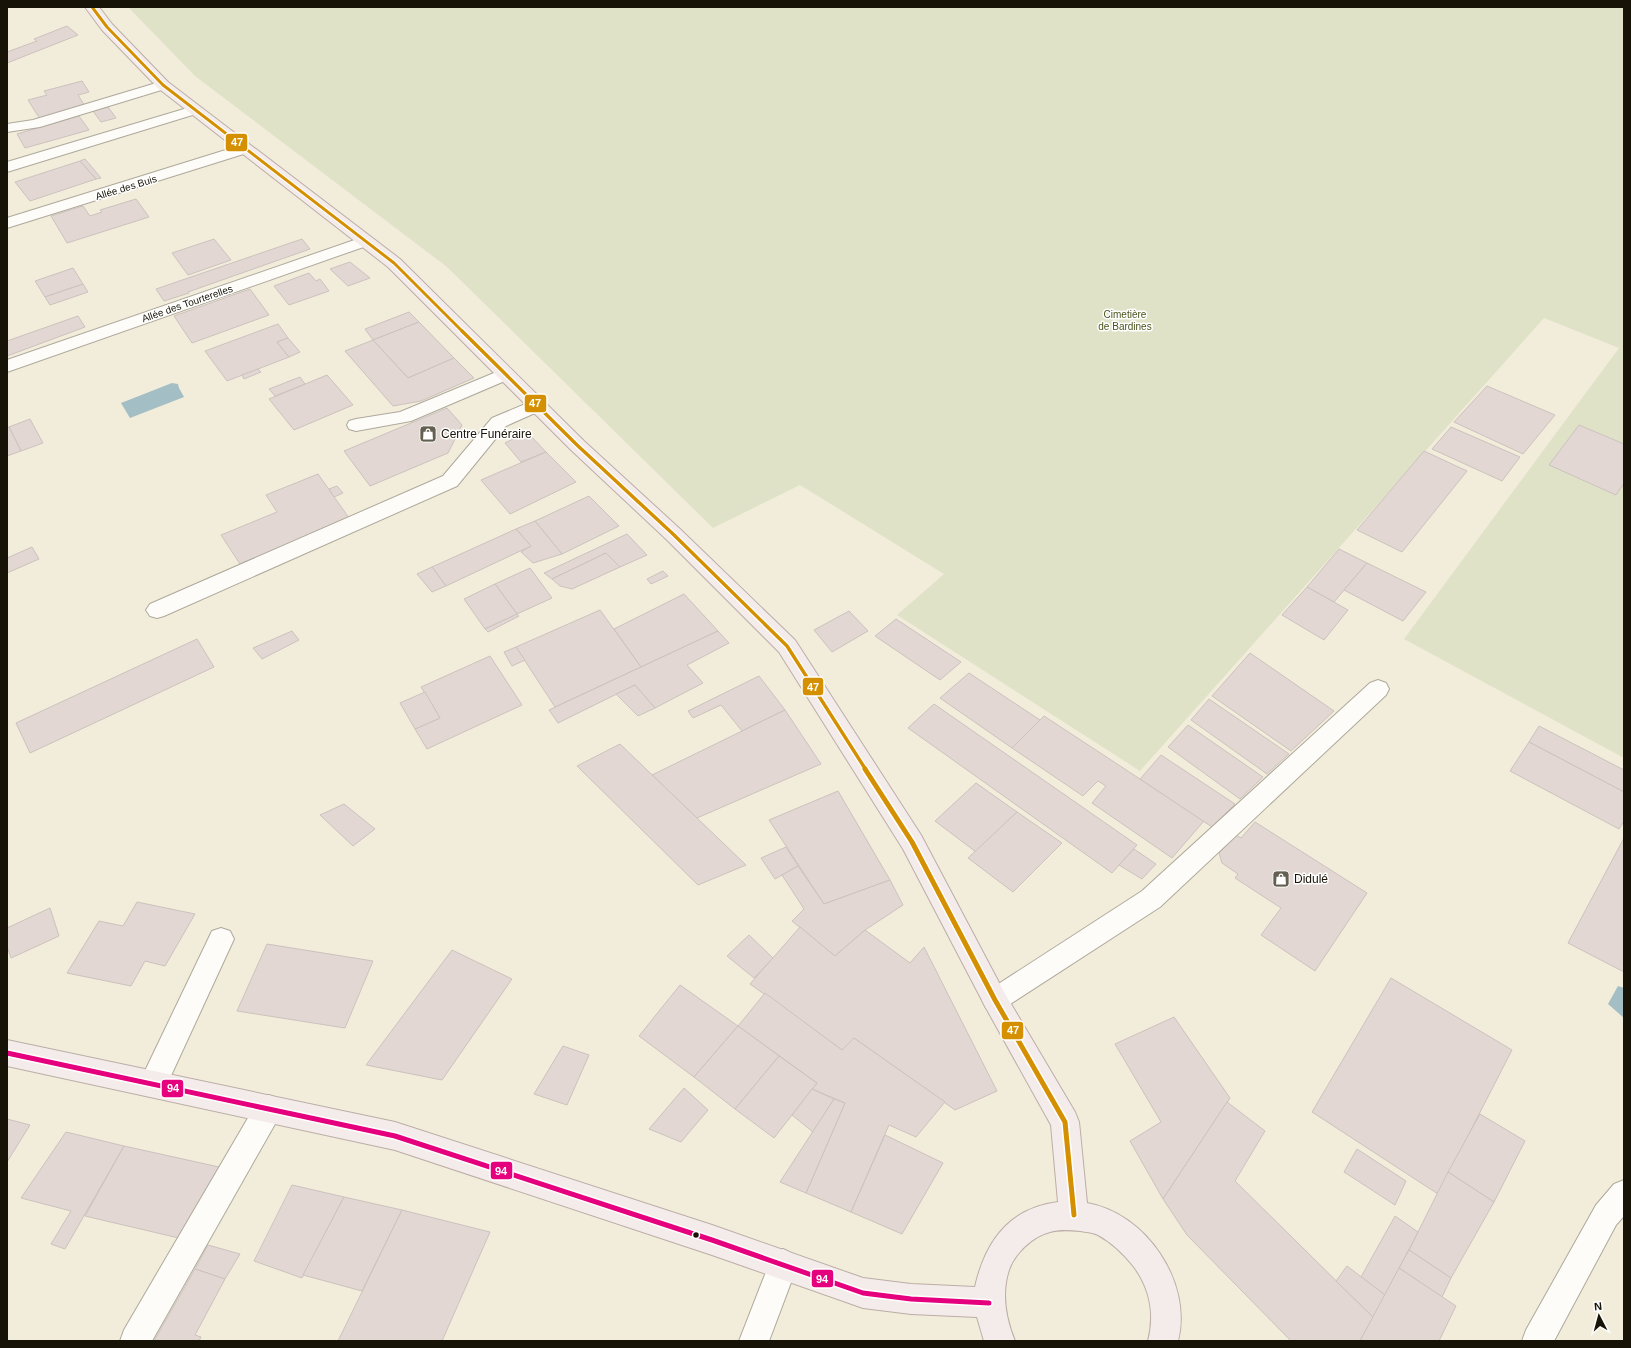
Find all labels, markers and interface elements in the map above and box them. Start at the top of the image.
line badge: 47 [225,133,248,152]
text: 47 [231,136,243,148]
street label: Allée des Buis [94,173,158,202]
street label: Allée des Tourterelles [140,283,234,324]
park label: Cimetière de Bardines [1098,309,1152,332]
line badge: 47 [524,394,547,413]
text: 47 [529,397,541,409]
shop icon: Centre Funéraire [418,424,438,444]
place label: Centre Funéraire [441,427,532,441]
line badge: 47 [802,677,824,696]
text: 47 [807,681,819,693]
shop icon: Didulé [1271,869,1291,889]
place label: Didulé [1294,872,1328,886]
line badge: 47 [1001,1021,1024,1040]
text: 47 [1007,1024,1019,1036]
line badge: 94 [161,1079,184,1098]
text: 94 [167,1082,180,1094]
line badge: 94 [490,1161,513,1180]
text: 94 [495,1165,508,1177]
unlabelled marker [691,1230,701,1240]
line badge: 94 [811,1269,834,1288]
text: 94 [816,1273,829,1285]
north arrow [1579,1296,1619,1336]
text: N [1593,1300,1603,1312]

